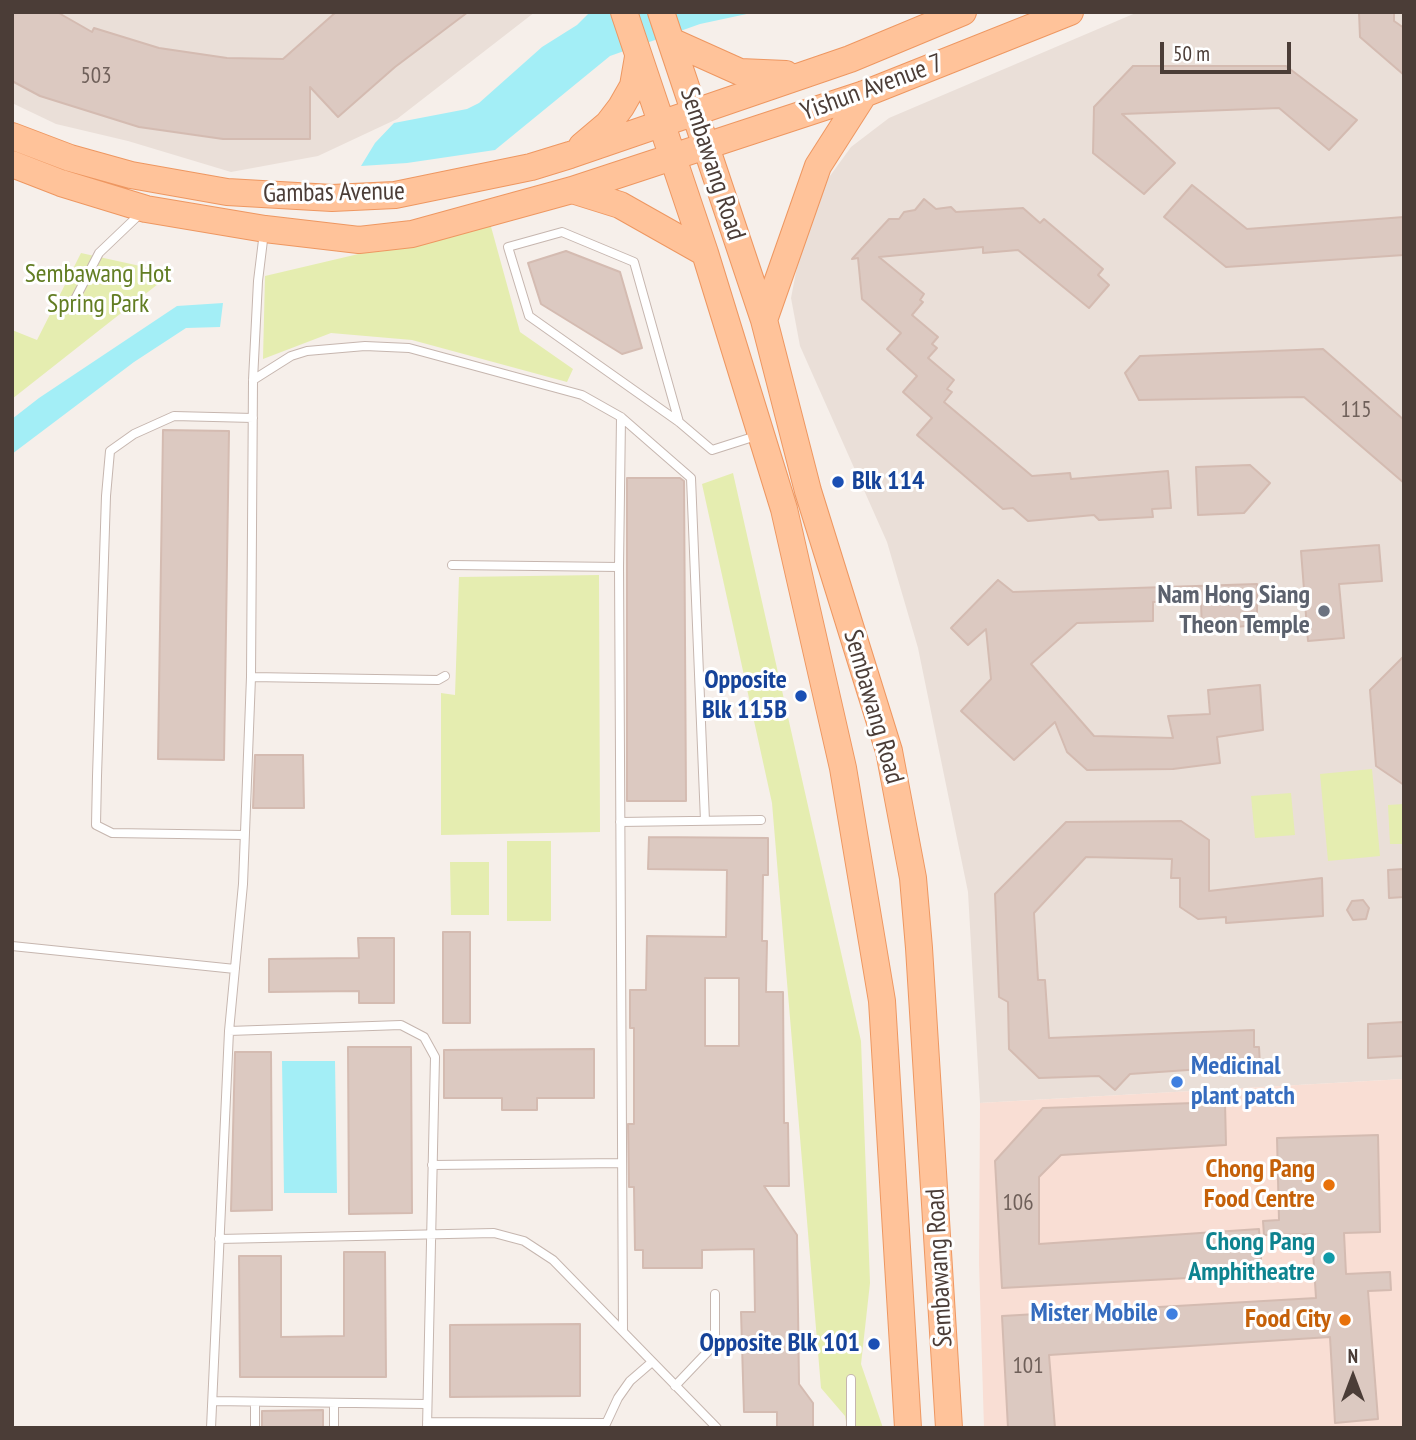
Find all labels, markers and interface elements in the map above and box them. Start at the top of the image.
scale bar [1164,28,1295,72]
text: 50 m [1173,40,1210,67]
street label: Yishun Avenue 7 [797,48,947,128]
house number: 503 [80,62,112,90]
street label: Sembawang Road [673,84,751,244]
street label: Gambas Avenue [263,176,405,210]
park label: Sembawang Hot Spring Park [25,259,171,320]
house number: 115 [1340,396,1372,424]
place label: Blk 114 [852,466,924,498]
marker: Blk 114 [830,474,846,490]
place label: Nam Hong Siang Theon Temple [1158,580,1310,642]
marker: Nam Hong Siang Theon Temple [1316,603,1332,619]
street label: Sembawang Road [836,626,910,788]
place label: Opposite Blk 115B [702,665,787,726]
marker: Opposite Blk 115B [793,688,809,704]
place label: Medicinal plant patch [1191,1051,1295,1112]
marker: Medicinal plant patch [1169,1074,1185,1090]
place label: Chong Pang Food Centre [1204,1154,1315,1216]
marker: Chong Pang Food Centre [1321,1177,1337,1193]
street label: Sembawang Road [920,1188,960,1348]
house number: 106 [1002,1189,1034,1217]
place label: Chong Pang Amphitheatre [1188,1227,1315,1288]
marker: Chong Pang Amphitheatre [1321,1250,1337,1266]
place label: Mister Mobile [1030,1298,1158,1330]
place label: Food City [1245,1304,1331,1336]
marker: Mister Mobile [1164,1306,1180,1322]
marker: Food City [1337,1312,1353,1328]
place label: Opposite Blk 101 [699,1328,860,1360]
marker: Opposite Blk 101 [866,1336,882,1352]
north arrow [1318,1342,1388,1412]
text: N [1348,1344,1358,1368]
house number: 101 [1012,1352,1044,1380]

